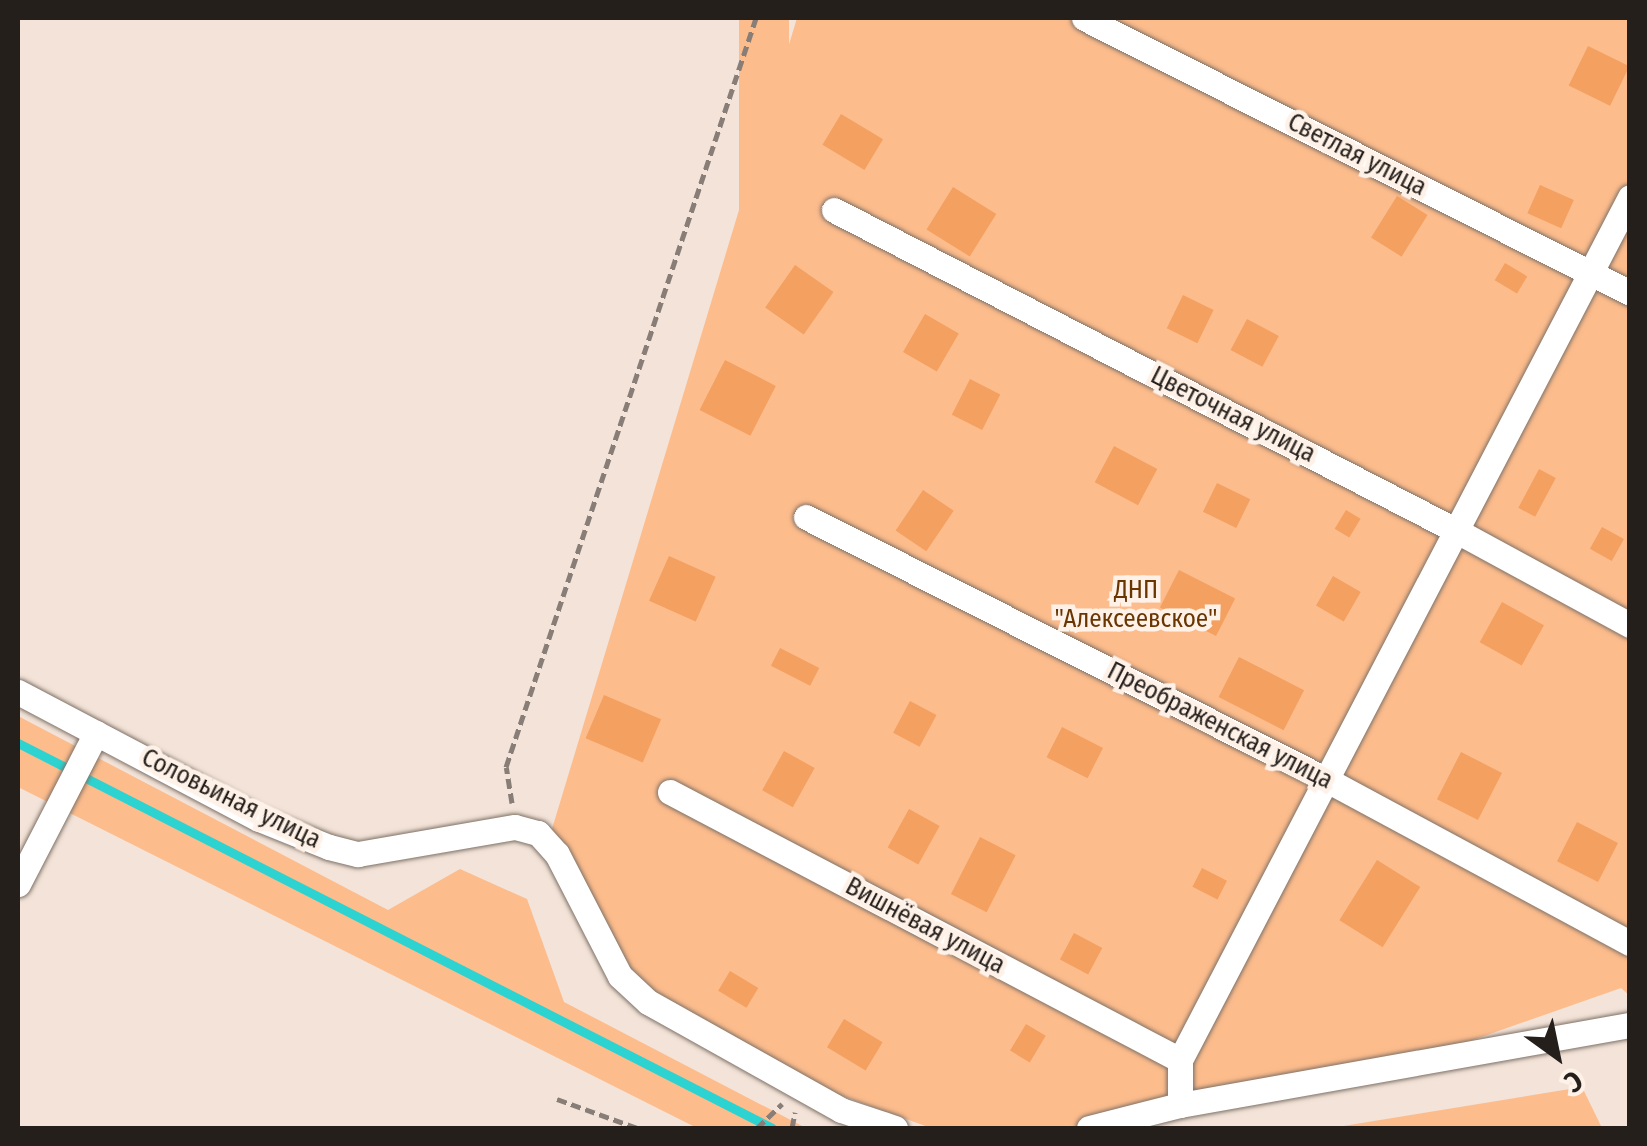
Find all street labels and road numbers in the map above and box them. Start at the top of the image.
street label: Светлая улица [1283,107,1431,203]
street label: Цветочная улица [1146,361,1320,469]
street label: Преображенская улица [1102,656,1338,796]
street label: Соловьиная улица [137,743,325,855]
street label: Вишнёвая улица [840,871,1010,981]

